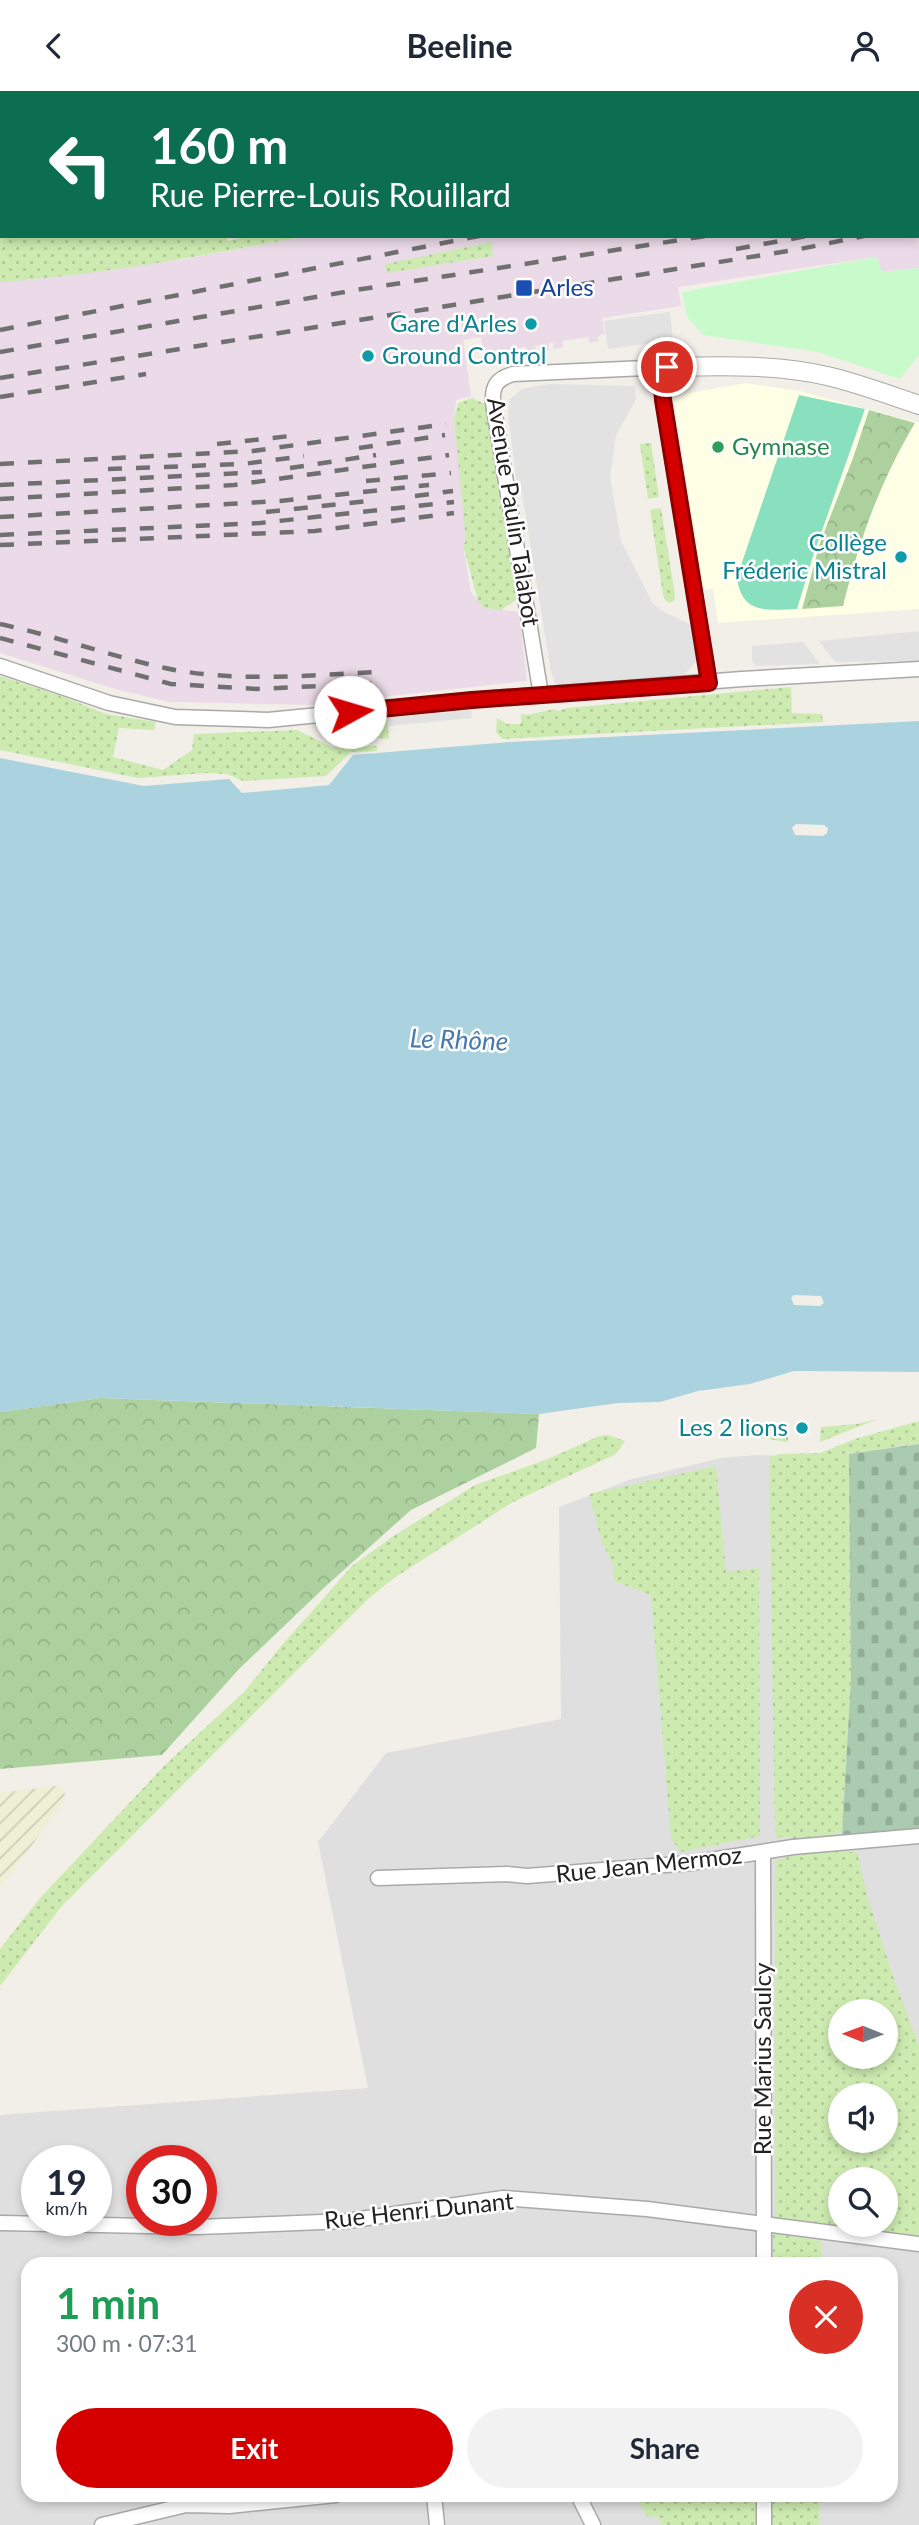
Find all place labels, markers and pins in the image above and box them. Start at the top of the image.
place label: Arles [540,272,594,301]
marker: Arles [514,278,534,298]
place label: Gare d'Arles [390,308,517,337]
marker: Gare d'Arles [523,316,539,332]
pin [637,337,697,397]
place label: Ground Control [382,340,546,369]
marker: Ground Control [360,348,376,364]
place label: Gymnase [732,431,830,460]
marker: Gymnase [710,439,726,455]
place label: Collège Fréderic Mistral [722,527,887,584]
marker: Collège Fréderic Mistral [893,549,909,565]
place label: Les 2 lions [678,1412,788,1441]
marker: Les 2 lions [794,1420,810,1436]

